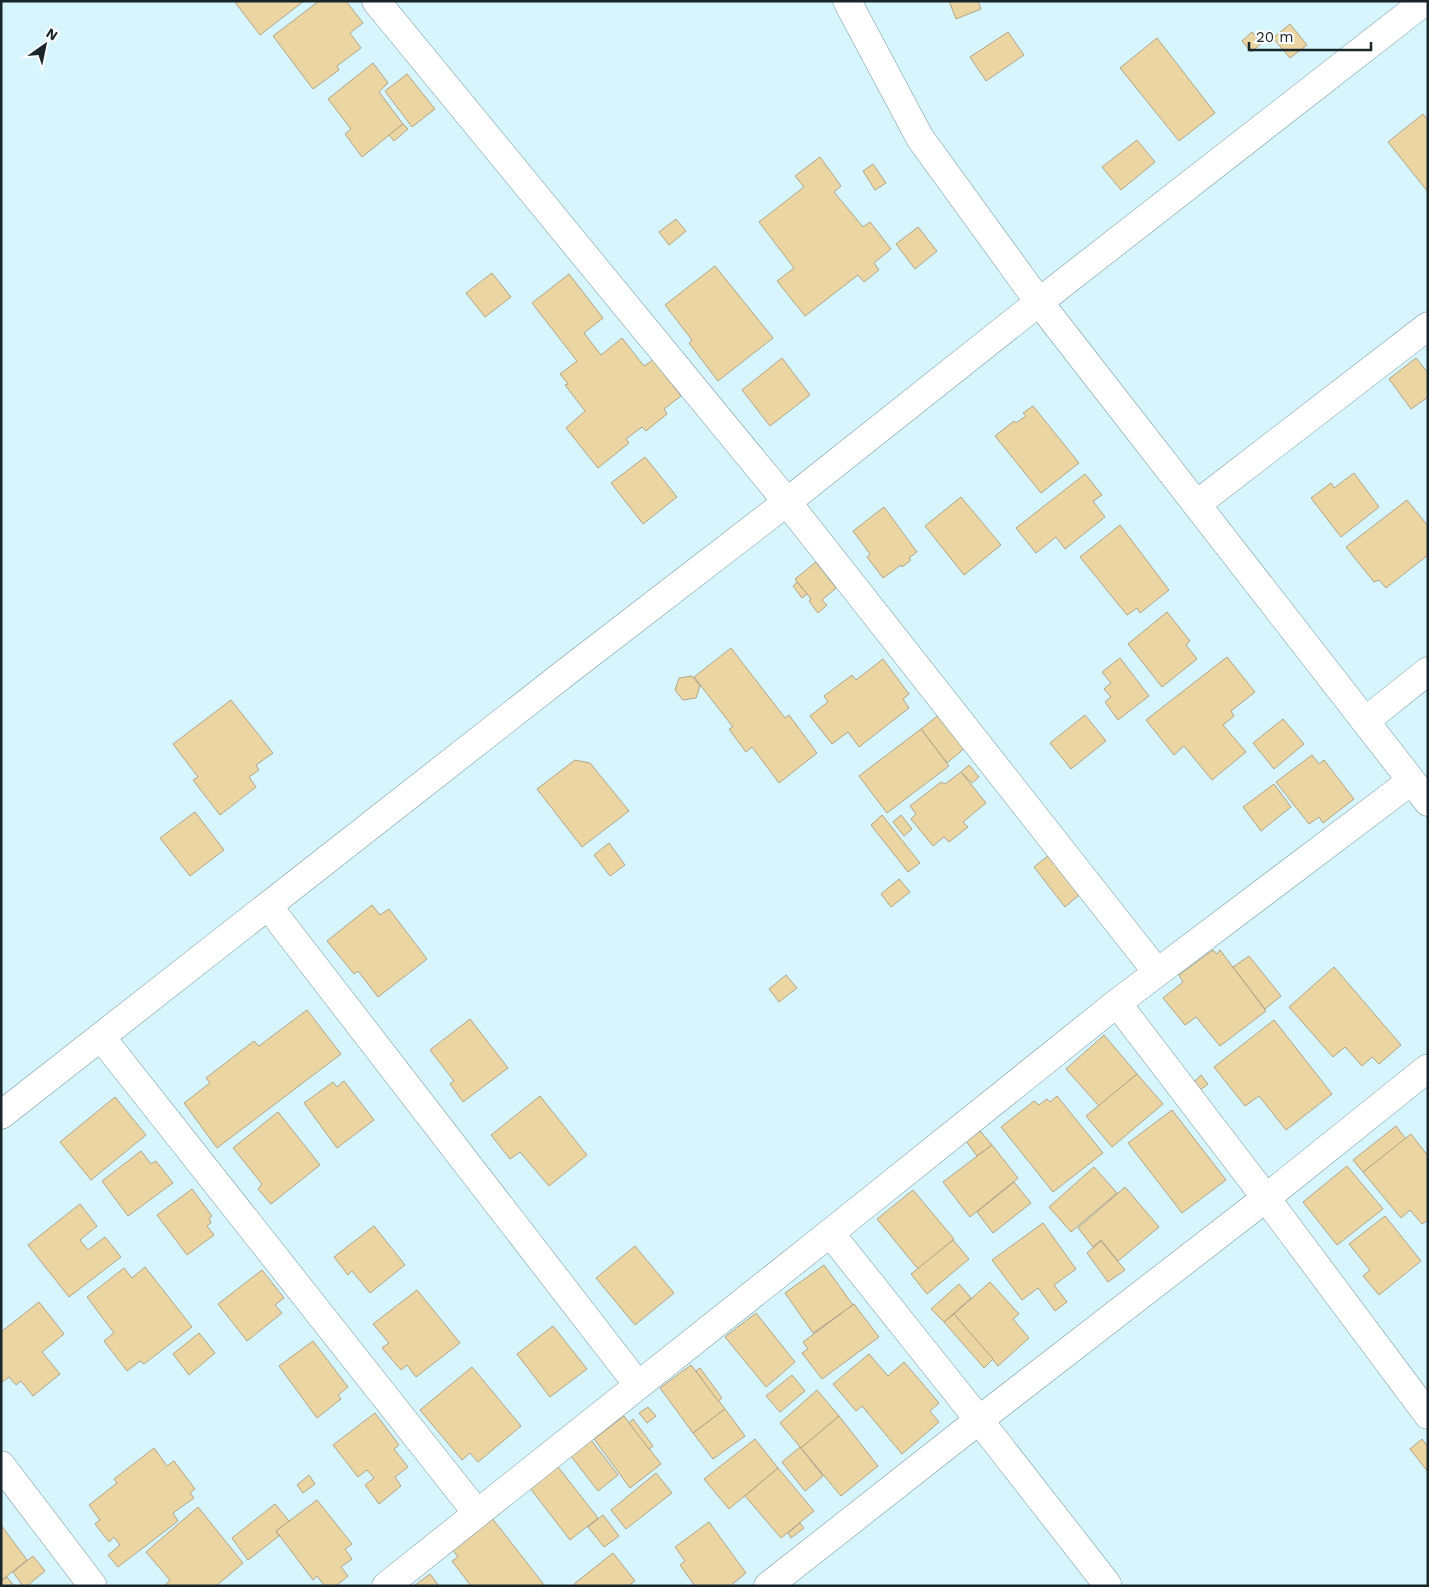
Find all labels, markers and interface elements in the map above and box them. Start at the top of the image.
north arrow [20,20,70,70]
scale bar [1249,20,1372,52]
text: N [43,25,61,44]
text: 20 m [1256,28,1294,46]

